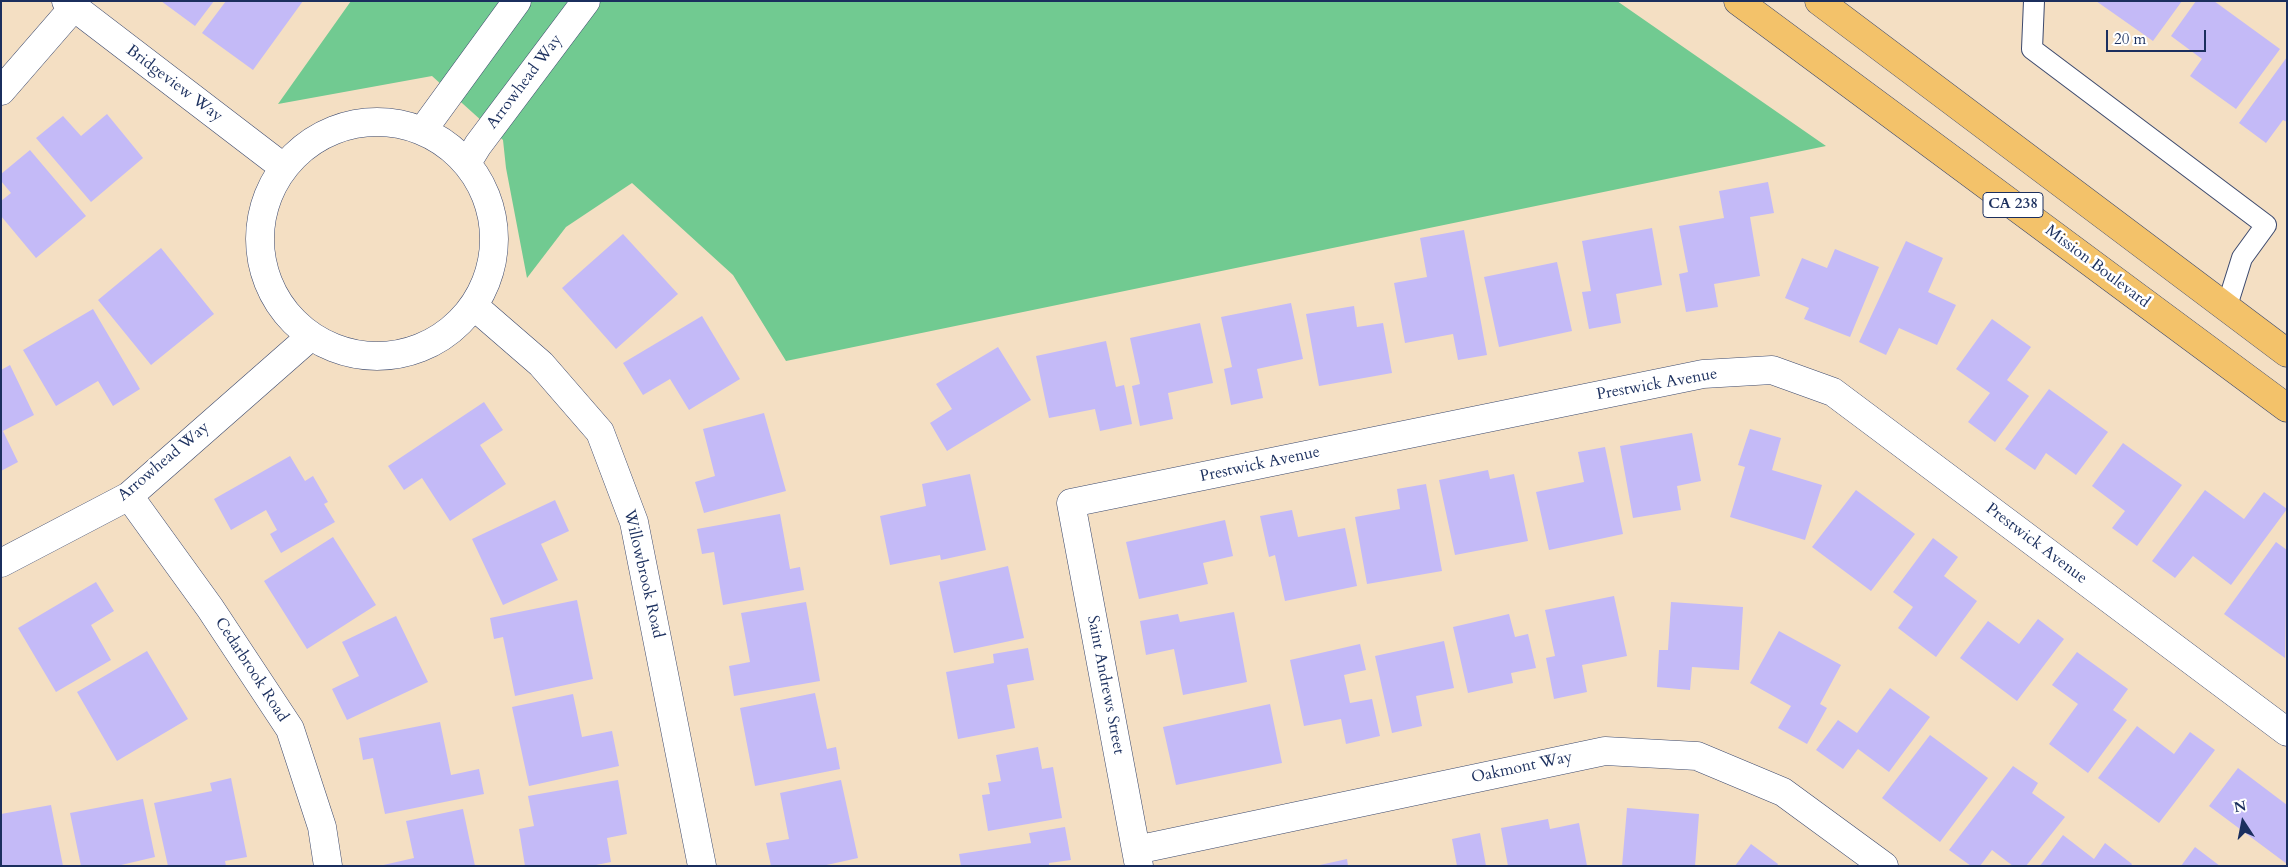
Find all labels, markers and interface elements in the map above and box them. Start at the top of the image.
scale bar [2108,20,2208,52]
text: 20 m [2114,29,2146,49]
street label: Arrowhead Way [483,31,567,133]
street label: Bridgeview Way [122,41,226,127]
road number: CA 238 [1983,192,2043,218]
street label: Mission Boulevard [2041,221,2153,313]
street label: Prestwick Avenue [1595,365,1719,405]
street label: Arrowhead Way [114,418,214,506]
street label: Prestwick Avenue [1198,443,1322,487]
street label: Prestwick Avenue [1981,500,2091,588]
street label: Willowbrook Road [619,508,667,640]
street label: Cedarbrook Road [210,614,292,726]
street label: Saint Andrews Street [1082,614,1128,756]
street label: Oakmont Way [1470,748,1574,788]
text: N [2232,796,2248,817]
north arrow [2218,797,2268,847]

